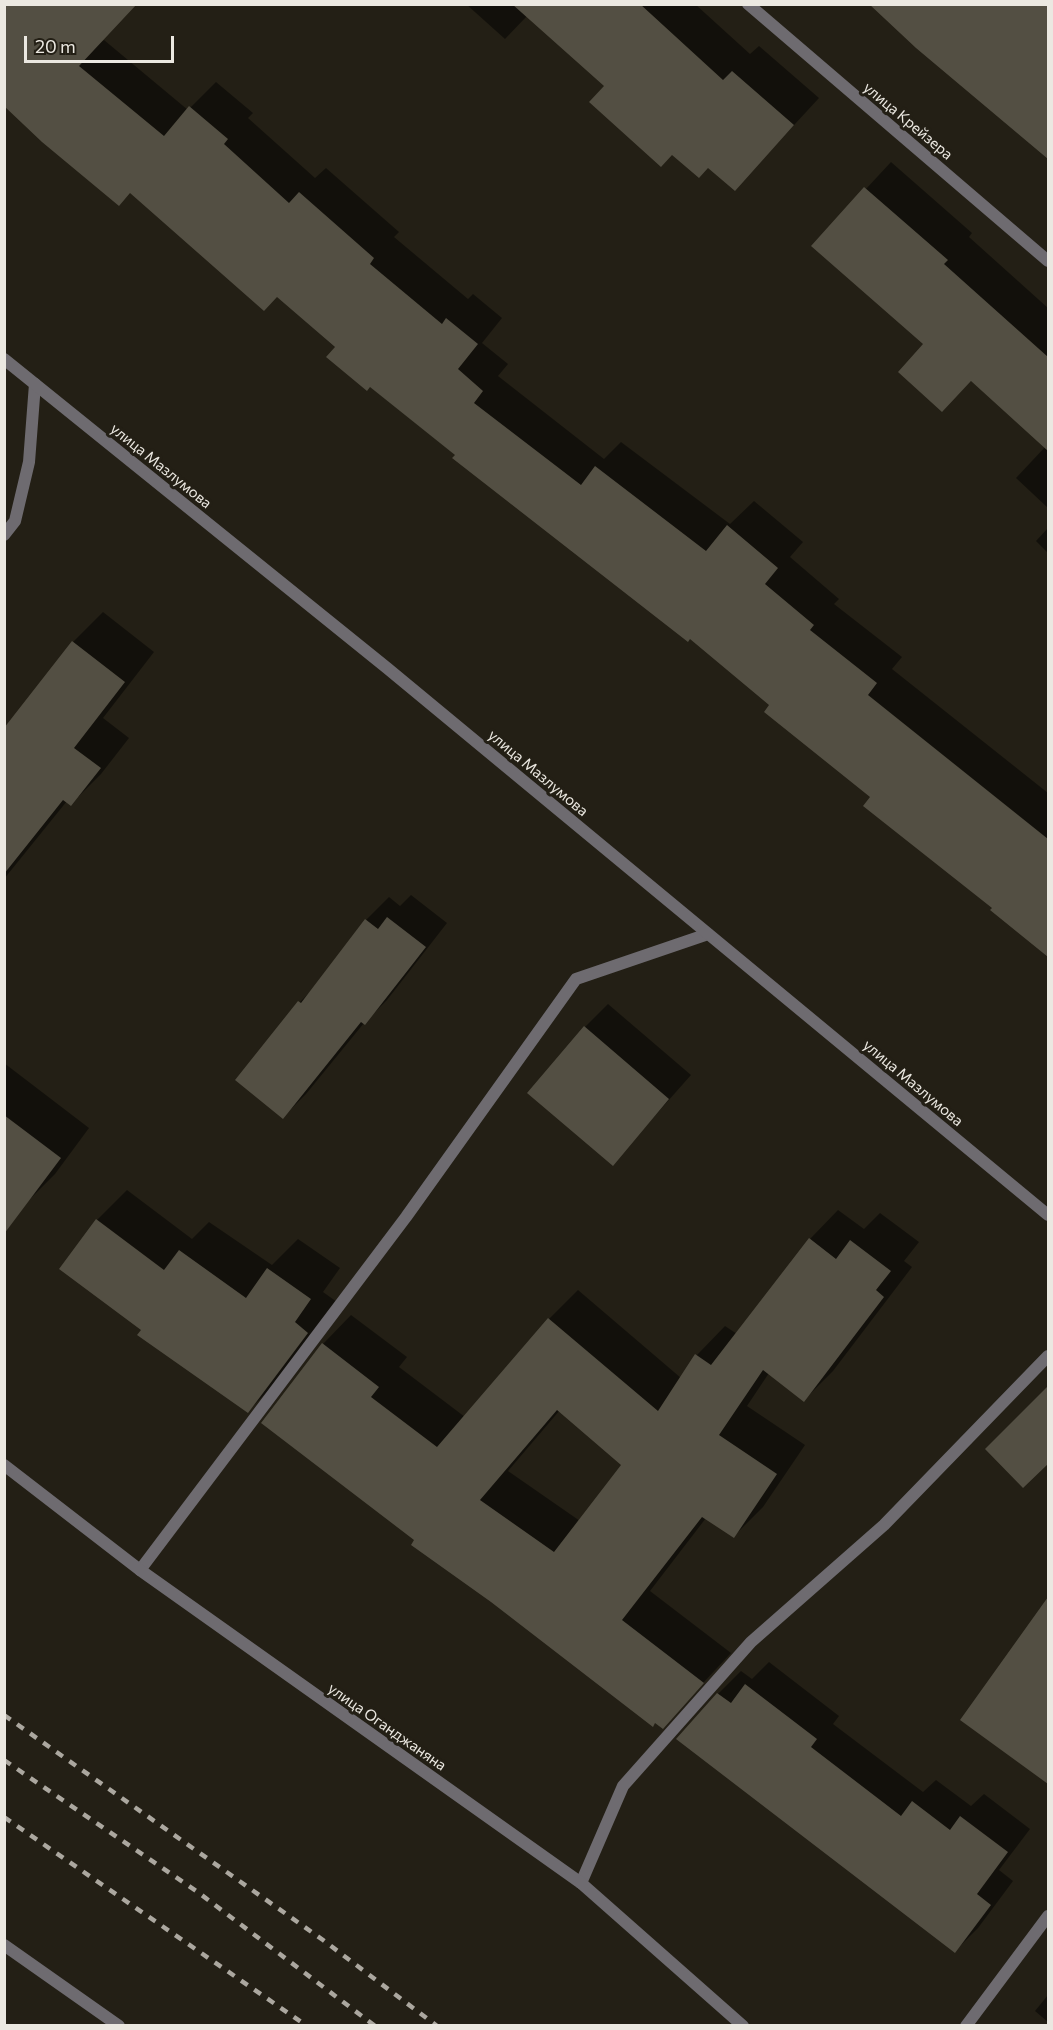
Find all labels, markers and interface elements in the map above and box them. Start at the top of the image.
scale bar [27,24,177,62]
text: 20 m [35,35,76,57]
street label: улица Крейзера [860,78,956,164]
street label: улица Мазлумова [107,420,215,512]
street label: улица Мазлумова [484,726,592,820]
street label: улица Мазлумова [859,1036,967,1130]
street label: улица Оганджаняна [324,1679,450,1775]

